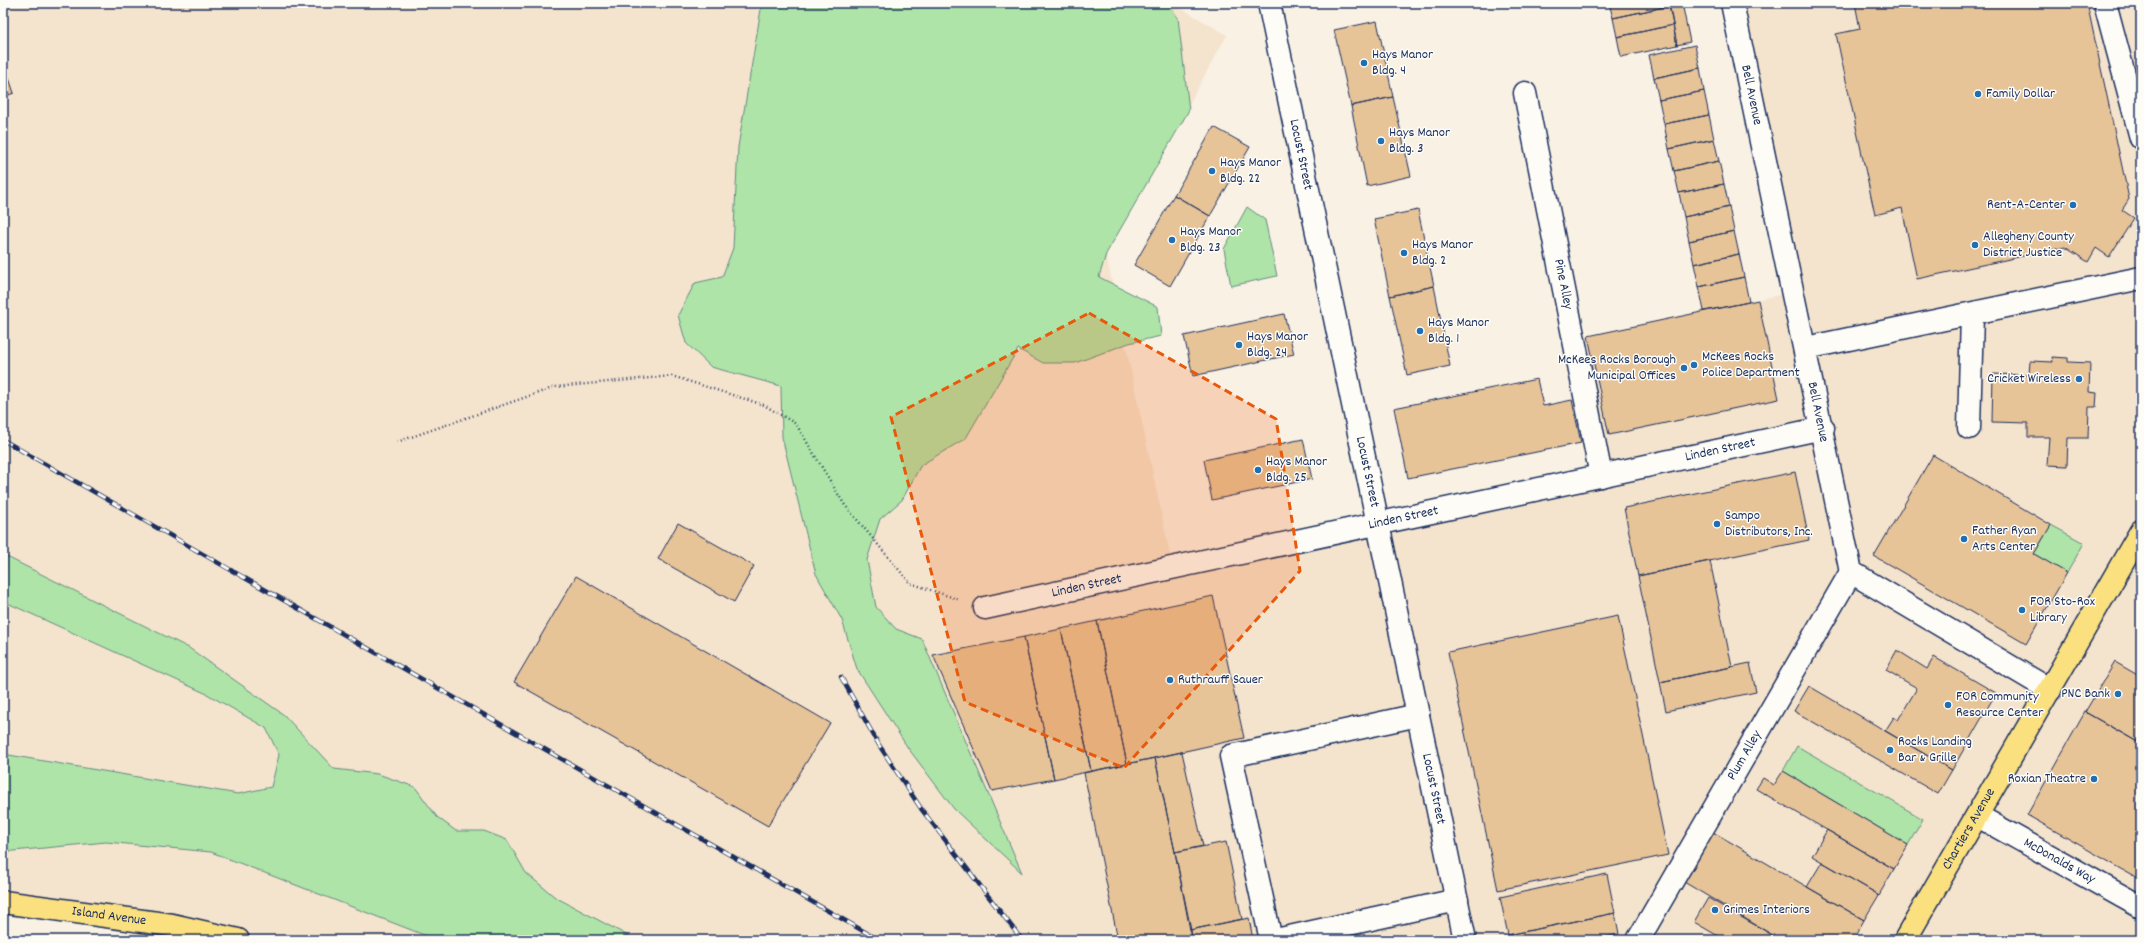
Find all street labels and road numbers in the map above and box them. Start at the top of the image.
street label: Bell Avenue [1735,63,1767,127]
street label: Locust Street [1284,117,1318,192]
street label: Pine Alley [1548,257,1578,312]
street label: Bell Avenue [1802,380,1834,444]
street label: Linden Street [1683,433,1757,467]
street label: Locust Street [1350,435,1384,509]
street label: Linden Street [1367,501,1440,535]
street label: Linden Street [1050,569,1124,603]
street label: Plum Alley [1722,727,1767,784]
street label: Locust Street [1416,752,1451,826]
street label: Chartiers Avenue [1937,784,2001,874]
street label: McDonalds Way [2020,833,2099,890]
street label: Island Avenue [71,901,147,931]

